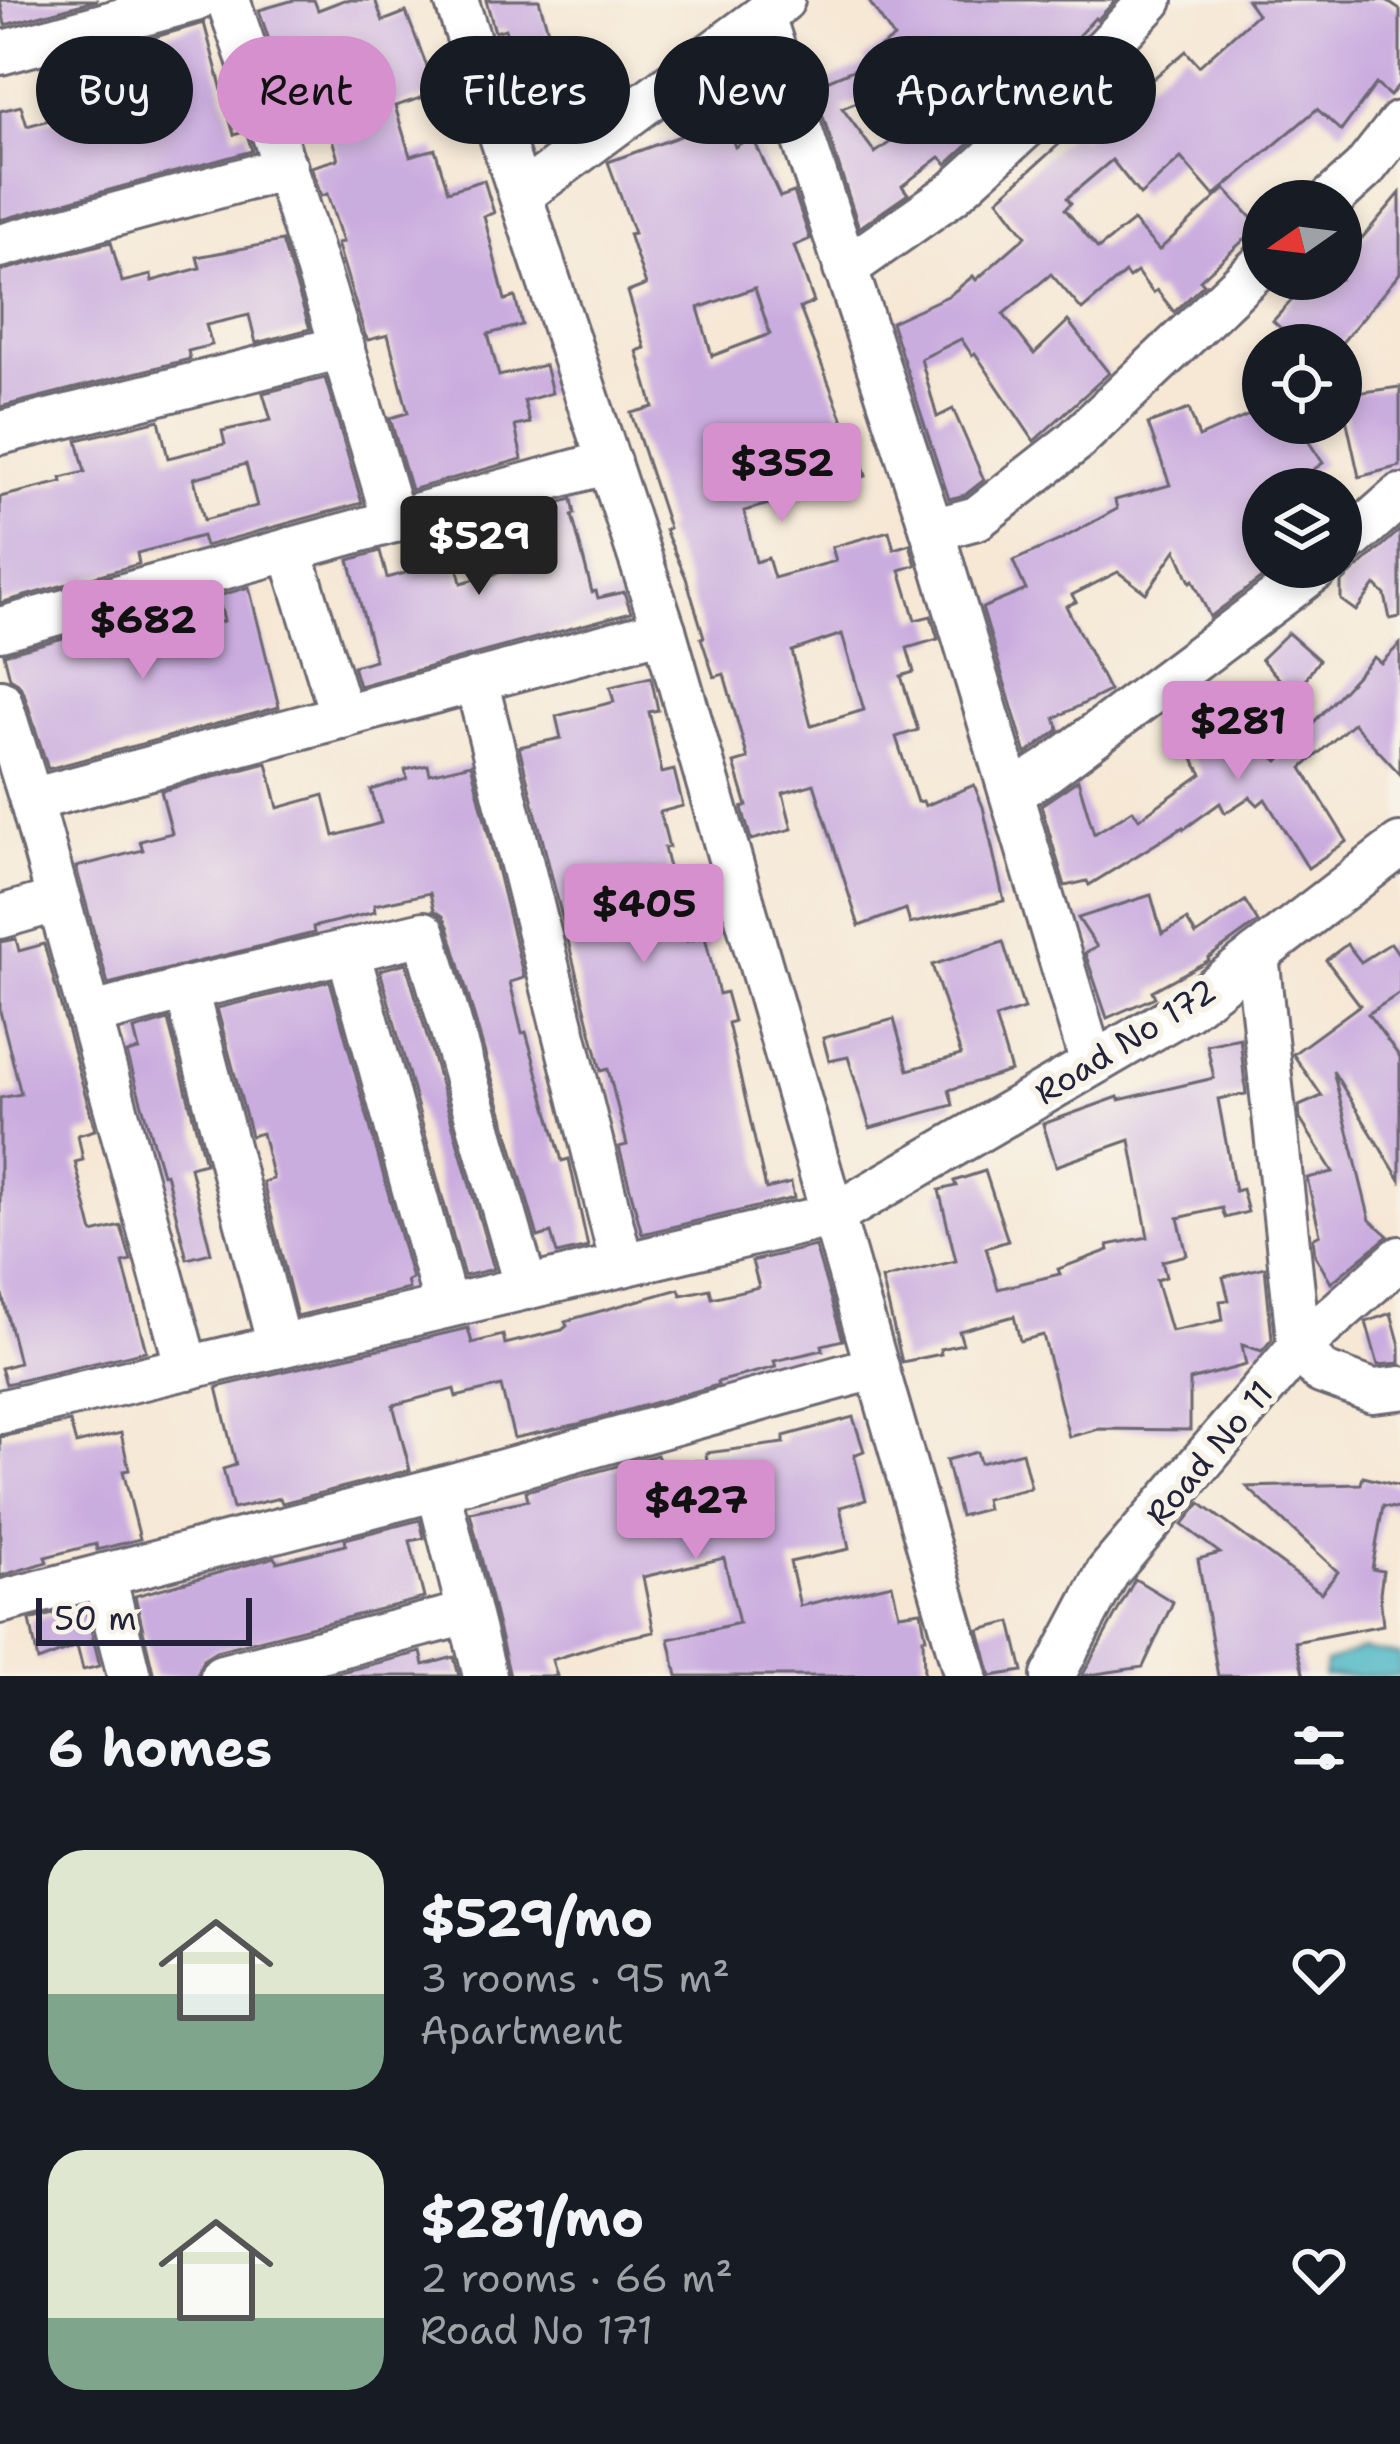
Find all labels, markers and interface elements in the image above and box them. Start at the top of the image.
chip: Buy [36,36,193,144]
chip: Rent [217,36,396,144]
chip: Filters [420,36,630,144]
chip: New [654,36,829,144]
chip: Apartment [853,36,1156,144]
north arrow [1242,180,1362,300]
map controls [1242,180,1362,588]
button: locate [1242,324,1362,444]
pin: $352 [711,423,853,525]
text: $352 [730,436,834,488]
button: layers [1242,468,1362,588]
pin: $529 [408,496,550,598]
text: $529 [427,509,531,561]
pin: $682 [72,580,214,682]
text: $682 [89,593,197,645]
pin: $281 [1167,681,1309,783]
text: $281 [1189,694,1287,746]
pin: $405 [573,864,715,966]
text: $405 [591,877,697,929]
street label: Road No 172 [1026,968,1224,1115]
street label: Road No 11 [1135,1371,1283,1535]
pin: $427 [625,1460,767,1562]
text: $427 [644,1473,748,1525]
scale bar [36,1592,252,1645]
text: 50 m [54,1596,137,1641]
text: 6 homes [48,1714,272,1782]
icon: filters [1286,1715,1352,1781]
text: $529/mo [420,1884,653,1952]
icon: home [144,1898,288,2042]
icon: heart [1286,1937,1352,2003]
text: 3 rooms · 95 m² [420,1952,730,2004]
text: Apartment [420,2004,623,2056]
text: $281/mo [420,2184,644,2252]
icon: home [144,2198,288,2342]
icon: heart [1286,2237,1352,2303]
text: 2 rooms · 66 m² [420,2252,733,2304]
text: Road No 171 [420,2304,653,2356]

